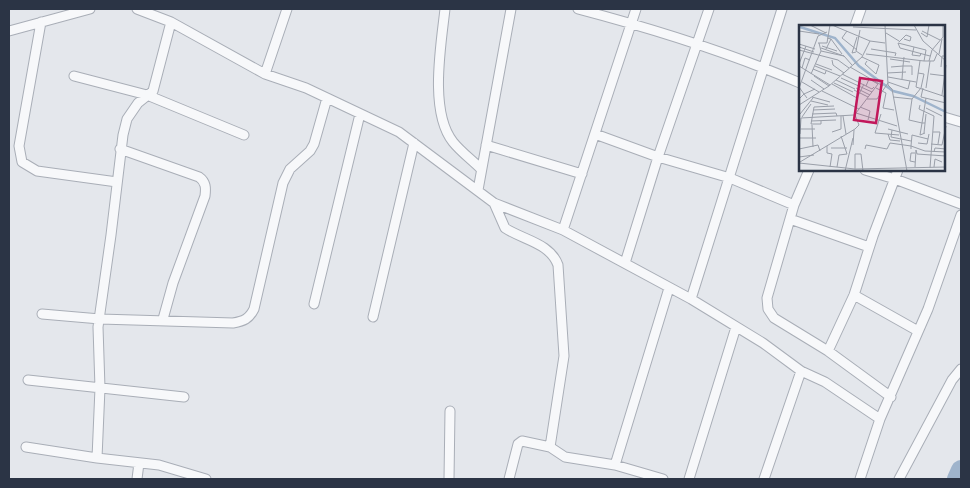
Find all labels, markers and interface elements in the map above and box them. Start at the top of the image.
inset map [799,25,945,171]

